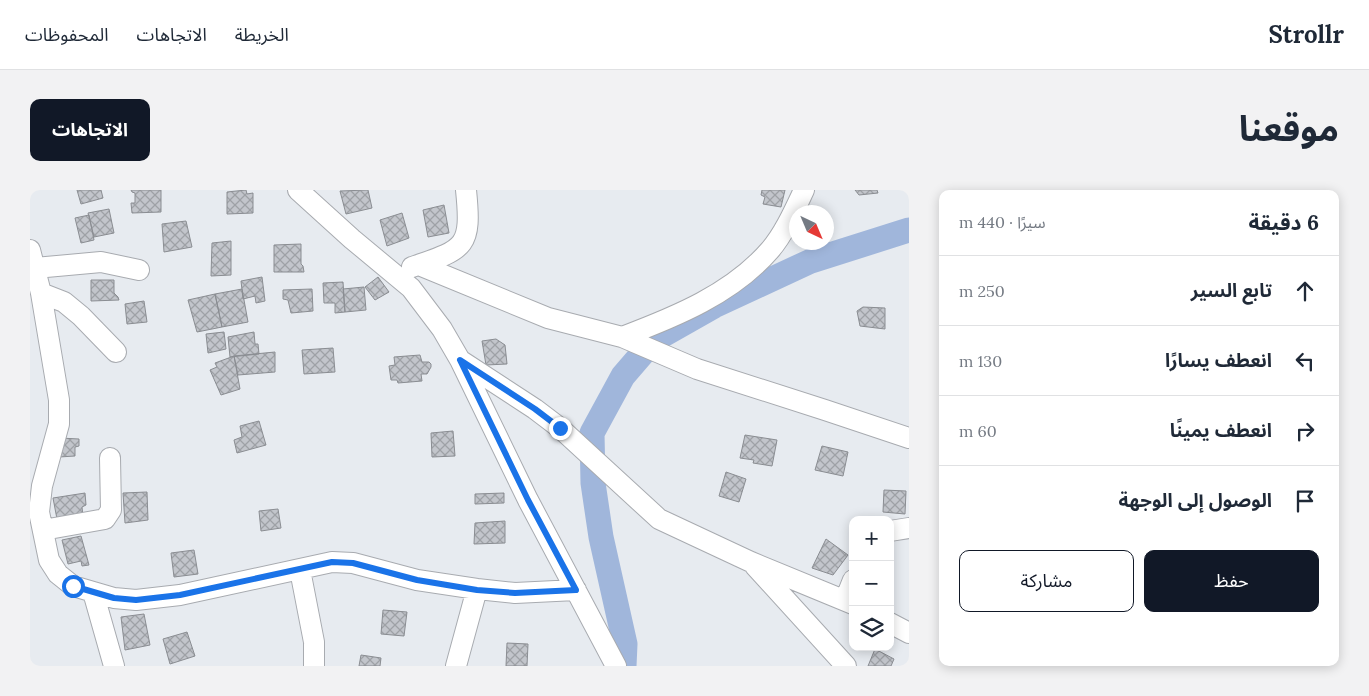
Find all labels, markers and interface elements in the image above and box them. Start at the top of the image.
text: Strollr [1269,19,1344,50]
text: المحفوظات [25,23,109,46]
text: الاتجاهات [137,23,207,46]
text: الخريطة [235,23,289,46]
button: الاتجاهات [30,99,150,161]
text: موقعنا [1239,106,1339,151]
north arrow [789,205,834,250]
text: 6 دقيقة [1249,209,1319,236]
text: سيرًا · 440 m [959,212,1046,232]
icon: ahead [1291,277,1319,305]
text: تابع السير [1191,278,1272,302]
text: 250 m [959,281,1005,301]
icon: left [1291,347,1319,375]
text: انعطف يسارًا [1165,348,1272,372]
text: 130 m [959,351,1002,371]
route end [549,417,572,440]
icon: right [1291,417,1319,445]
text: انعطف يمينًا [1170,418,1272,442]
text: 60 m [959,421,997,441]
icon: arrive [1291,487,1319,515]
text: الوصول إلى الوجهة [1119,488,1272,512]
map controls [849,516,894,651]
button: + [849,516,894,561]
button: مشاركة [959,550,1134,612]
button: حفظ [1144,550,1319,612]
button: − [849,561,894,606]
route start [62,575,85,598]
button: layers [849,606,894,651]

